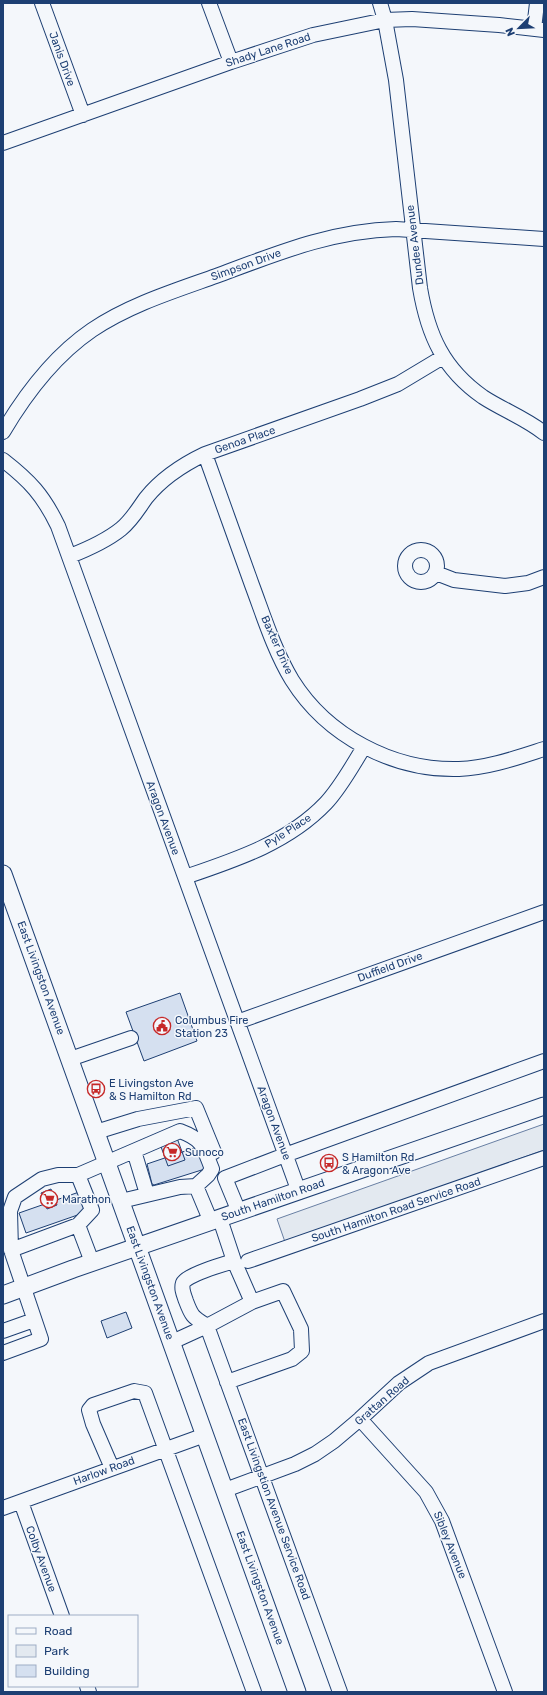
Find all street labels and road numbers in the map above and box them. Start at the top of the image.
street label: Janis Drive [46,30,78,88]
street label: Shady Lane Road [224,30,312,70]
street label: Dundee Avenue [404,204,426,286]
street label: Simpson Drive [209,246,283,284]
street label: Genoa Place [213,424,277,456]
street label: Baxter Drive [258,614,296,676]
street label: Aragon Avenue [144,779,182,857]
street label: Pyle Place [262,811,314,851]
street label: East Livingston Avenue [14,919,68,1037]
street label: Duffield Drive [356,949,424,985]
street label: Aragon Avenue [255,1084,293,1162]
street label: South Hamilton Road Service Road [310,1175,482,1245]
street label: South Hamilton Road [220,1176,326,1224]
street label: East Livingston Avenue [123,1224,177,1342]
street label: Grattan Road [352,1374,412,1428]
street label: East Livingstion Avenue Service Road [235,1416,313,1602]
street label: Harlow Road [72,1454,136,1488]
street label: Sibley Avenue [431,1509,469,1581]
street label: Colby Avenue [23,1524,59,1594]
street label: East Livingston Avenue [233,1529,287,1647]

